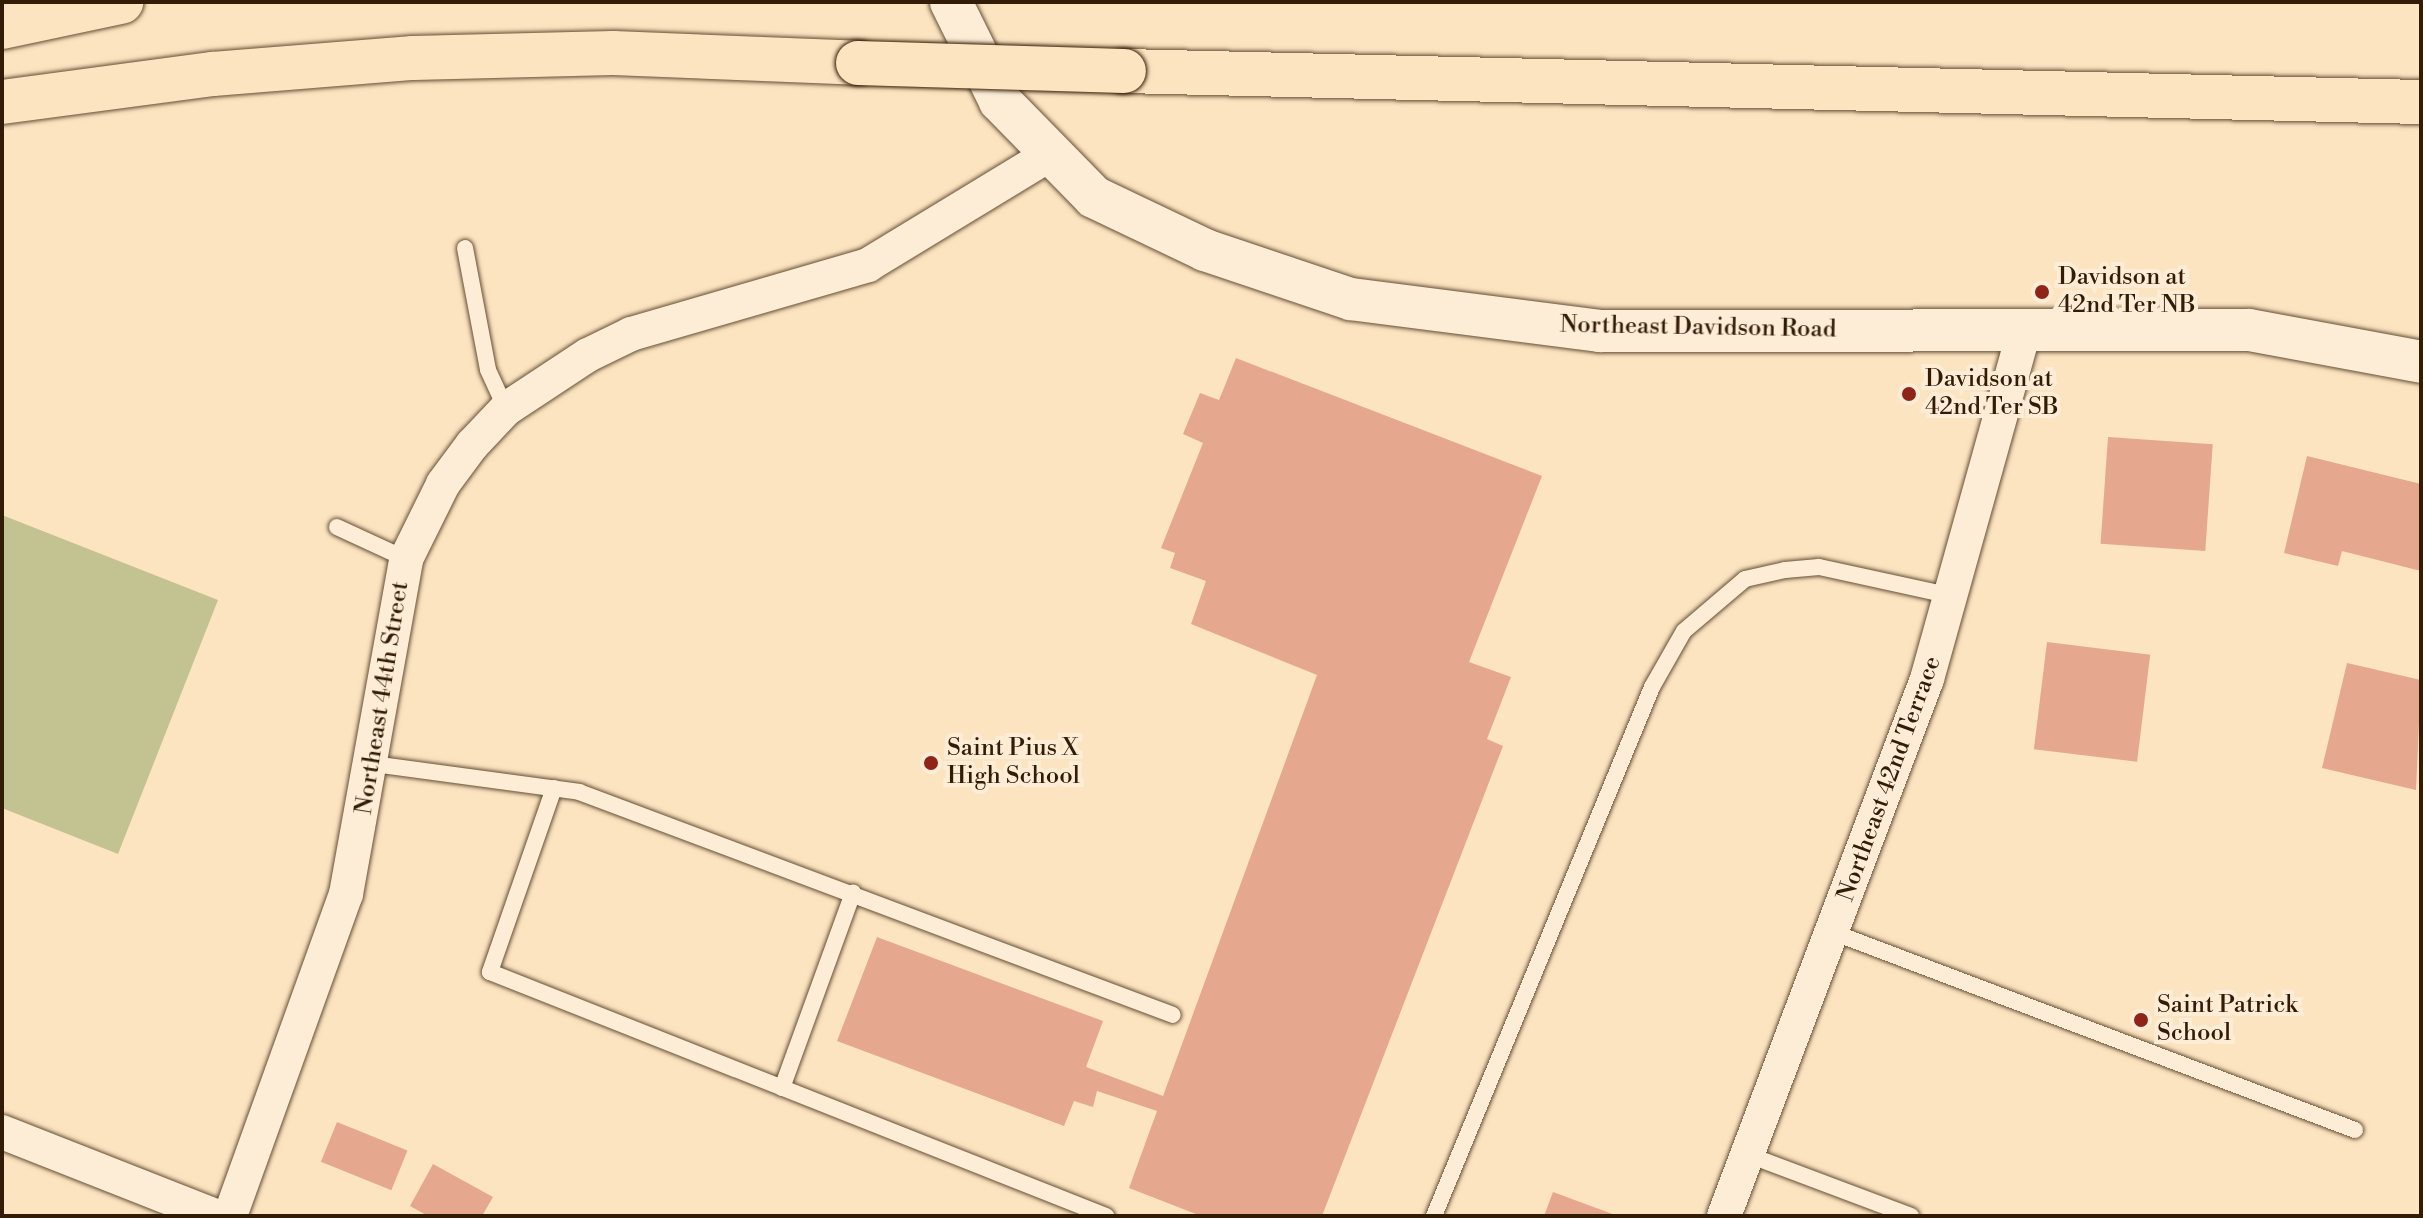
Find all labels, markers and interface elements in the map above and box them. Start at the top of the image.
place label: Davidson at 42nd Ter NB [2058,264,2196,320]
marker: Davidson at 42nd Ter NB [2033,283,2051,301]
street label: Northeast Davidson Road [1559,311,1837,345]
place label: Davidson at 42nd Ter SB [1925,366,2059,422]
marker: Davidson at 42nd Ter SB [1900,385,1918,403]
street label: Northeast 44th Street [350,579,416,817]
street label: Northeast 42nd Terrace [1832,652,1948,906]
place label: Saint Pius X High School [947,735,1080,791]
marker: Saint Pius X High School [922,754,940,772]
place label: Saint Patrick School [2157,992,2298,1048]
marker: Saint Patrick School [2132,1011,2150,1029]

